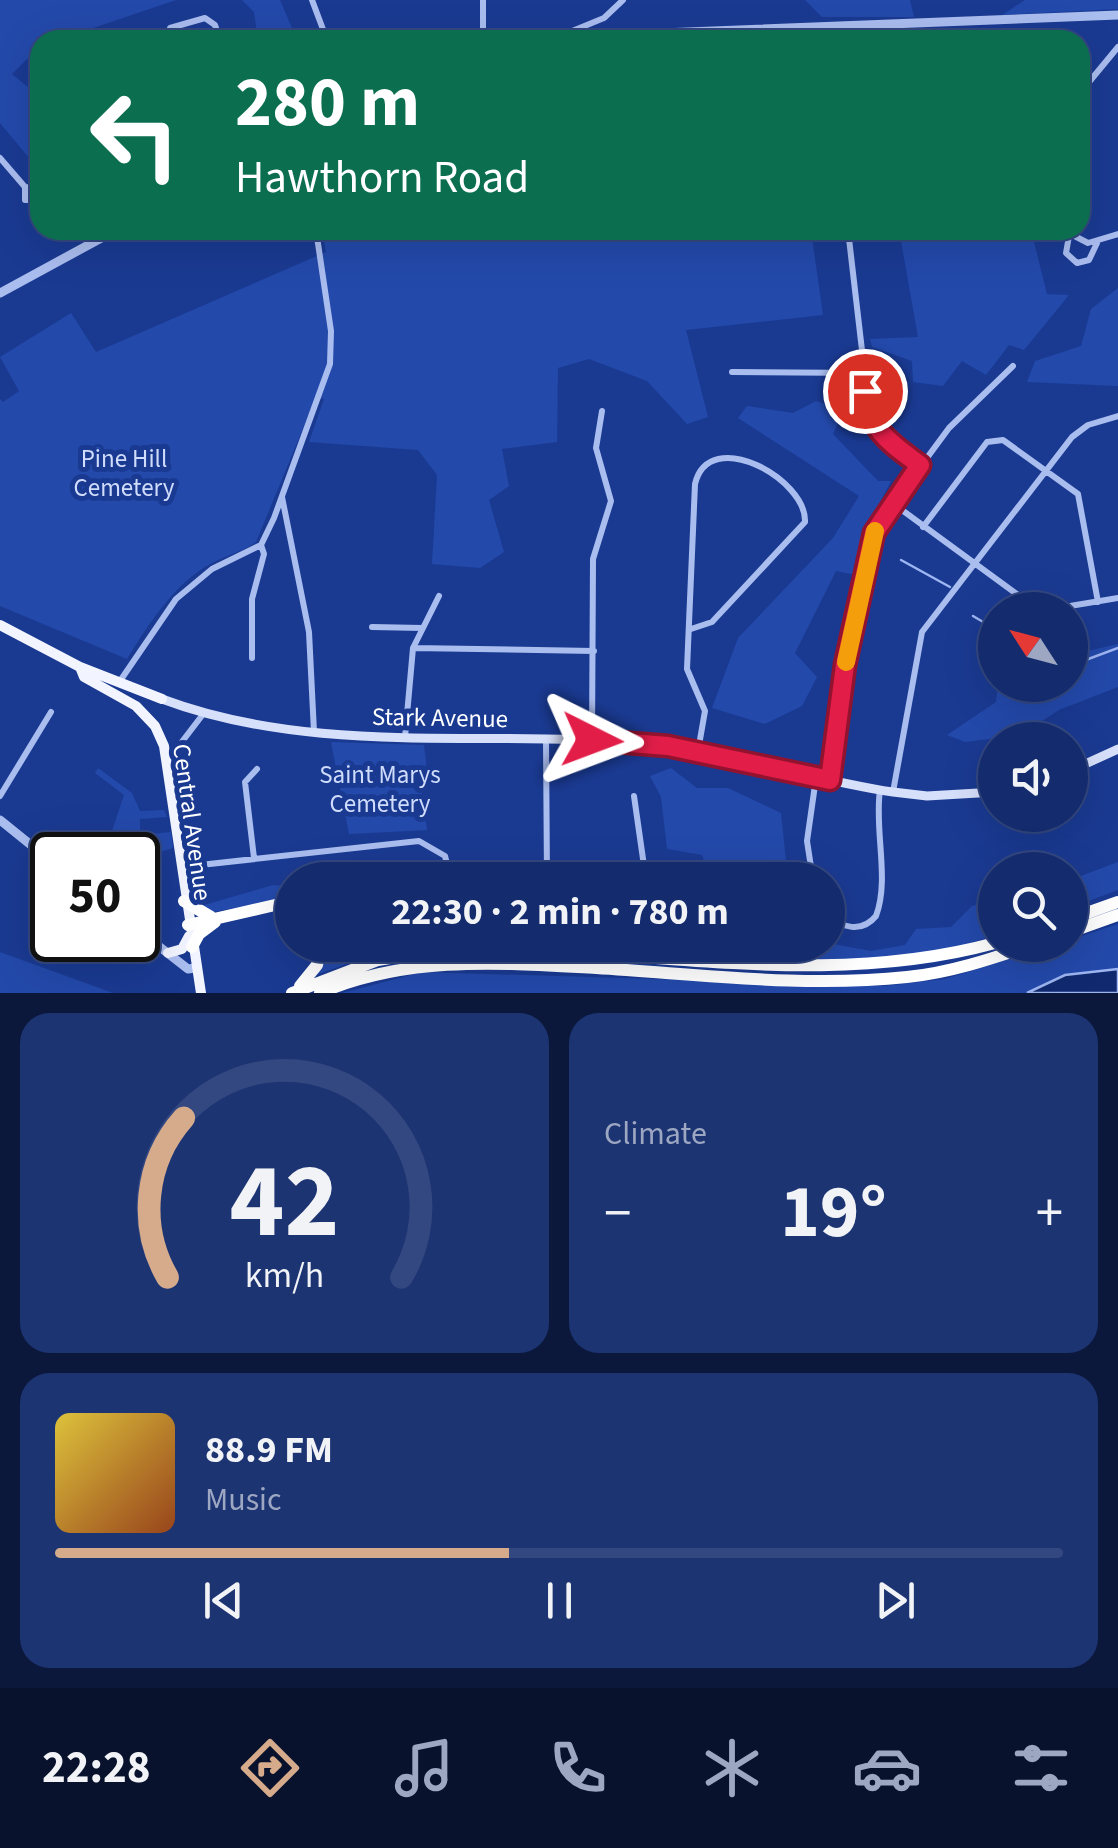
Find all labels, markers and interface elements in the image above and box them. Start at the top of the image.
text: 280 m [235,53,420,153]
icon: left [70,70,200,200]
text: Hawthorn Road [235,146,529,210]
pin [823,349,908,434]
icon: arrive [838,364,893,419]
park label: Pine Hill Cemetery [73,441,175,506]
north arrow [978,592,1088,702]
map controls [978,592,1088,962]
position arrow [540,688,644,792]
street label: Stark Avenue [371,699,508,737]
button: sound [978,722,1088,832]
street label: Central Avenue [163,741,221,903]
park label: Saint Marys Cemetery [319,757,441,822]
speed limit sign: 50 [30,832,160,962]
button: search [978,852,1088,962]
text: 22:30 · 2 min · 780 m [391,885,729,939]
text: Climate [604,1111,707,1157]
text: 42 [230,1129,339,1277]
text: 19° [780,1159,887,1266]
text: − [604,1175,631,1253]
text: + [1036,1175,1063,1253]
text: km/h [245,1250,324,1301]
text: 88.9 FM [205,1423,333,1477]
text: Music [205,1477,282,1523]
icon: previous [196,1573,251,1628]
icon: pause [532,1573,587,1628]
icon: next [868,1573,923,1628]
icon: directions [235,1733,305,1803]
icon: music [389,1733,459,1803]
icon: phone [543,1733,613,1803]
icon: climate [697,1733,767,1803]
icon: car [852,1733,922,1803]
icon: filters [1006,1733,1076,1803]
text: 22:28 [42,1736,151,1800]

